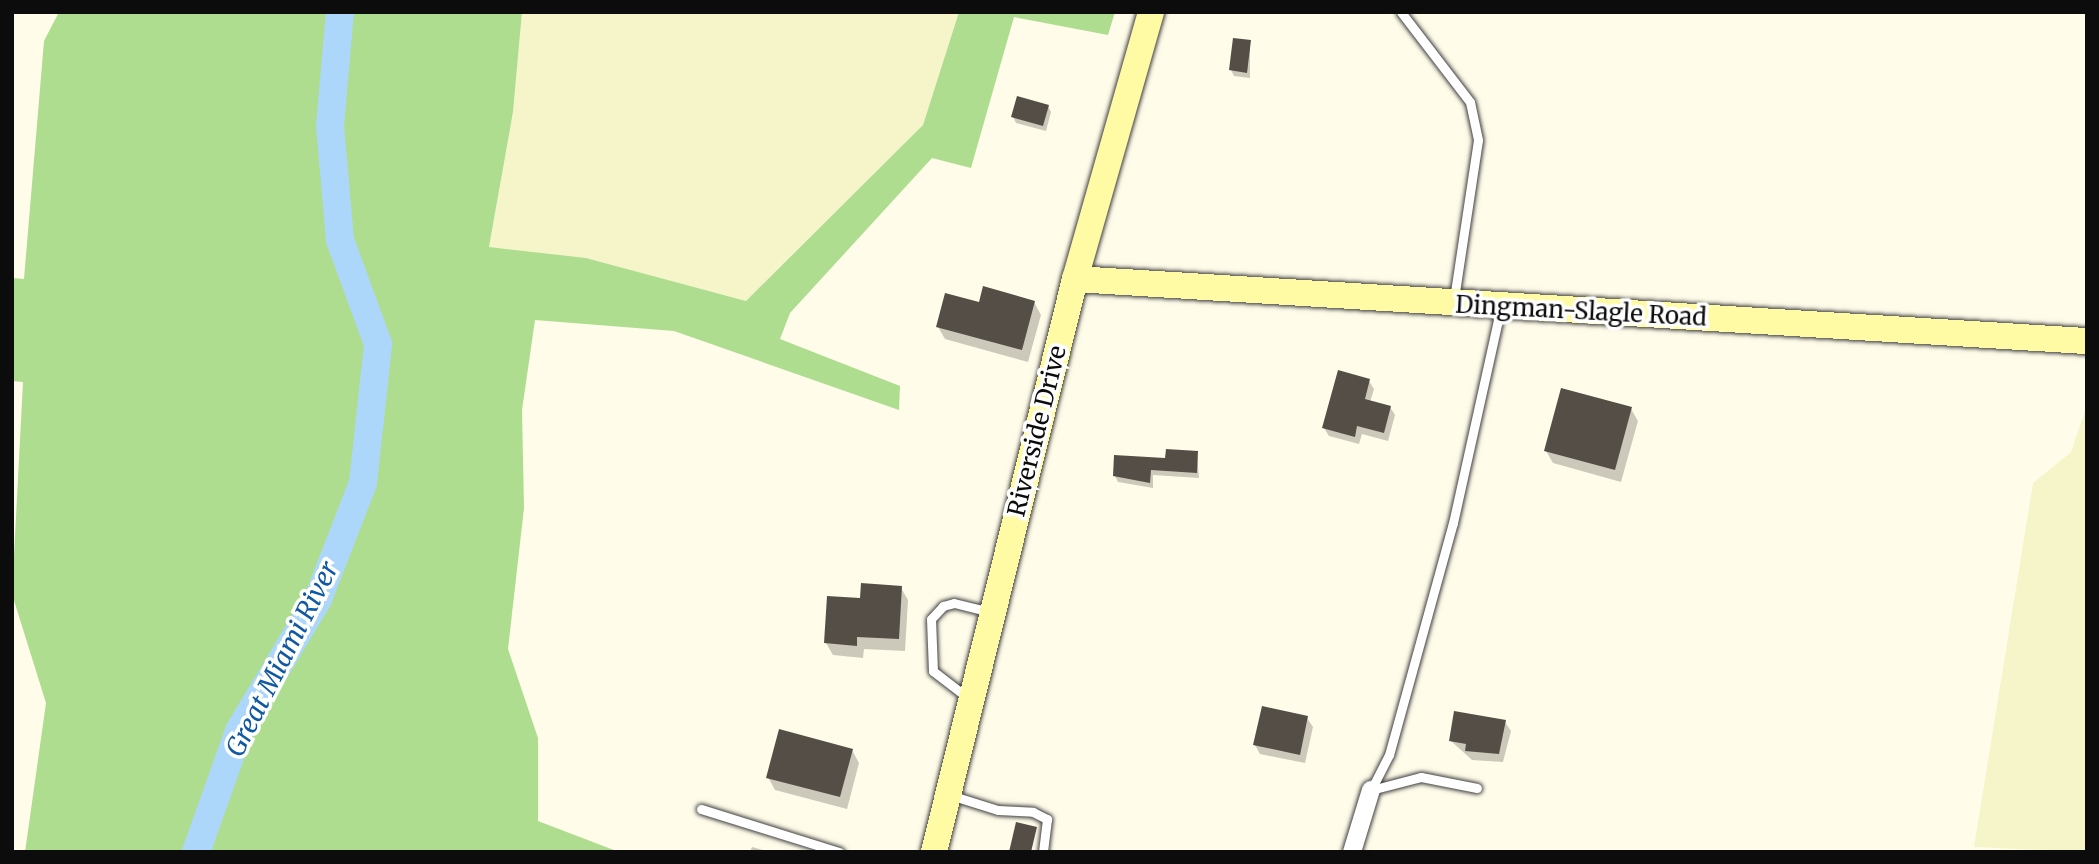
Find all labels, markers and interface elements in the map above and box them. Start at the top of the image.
street label: Dingman-Slagle Road [1455,290,1707,332]
street label: Riverside Drive [1002,343,1072,519]
water label: Great Miami River [219,556,345,762]

